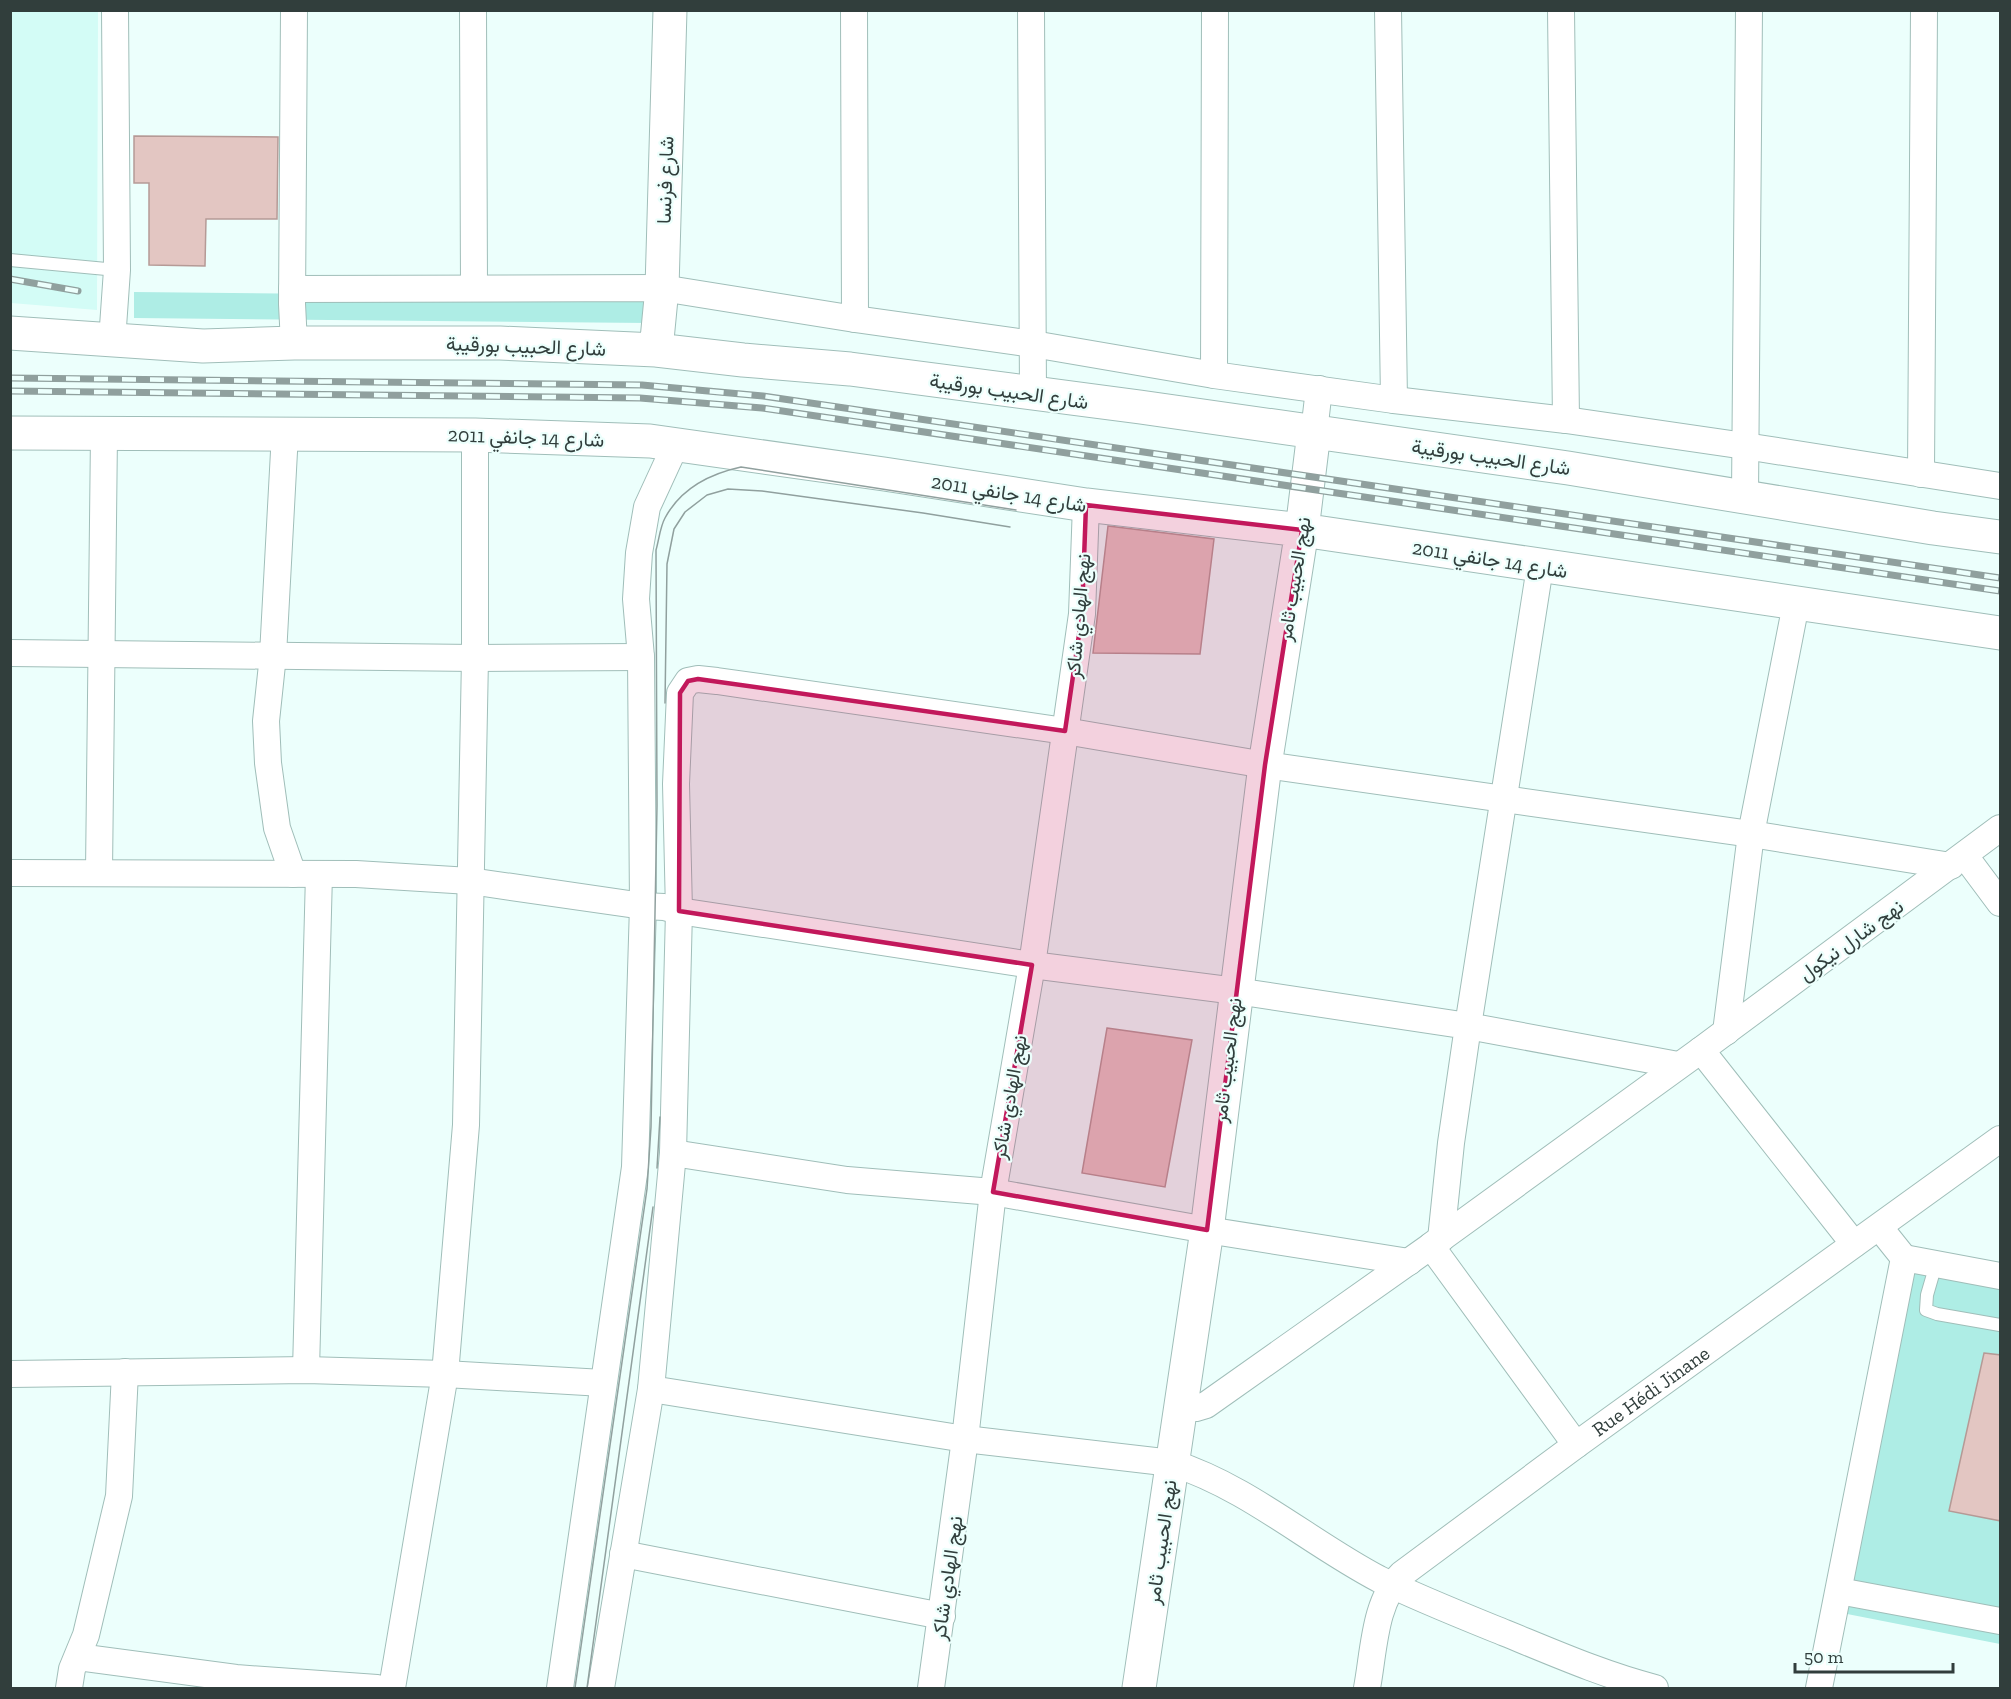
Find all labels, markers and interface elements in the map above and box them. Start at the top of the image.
street label: شارع فرنسا [651,136,681,225]
street label: شارع الحبيب بورقيبة [446,331,606,363]
street label: شارع الحبيب بورقيبة [928,368,1090,416]
street label: شارع 14 جانفي 2011 [447,422,605,457]
street label: شارع الحبيب بورقيبة [1410,434,1572,482]
street label: شارع 14 جانفي 2011 [929,469,1088,522]
street label: نهج الحبيب ثامر [1272,515,1318,644]
street label: شارع 14 جانفي 2011 [1410,535,1569,588]
street label: نهج الهادي شاكر [1060,552,1100,681]
street label: نهج شارل نيكول [1794,894,1909,988]
street label: نهج الحبيب ثامر [1207,996,1249,1125]
street label: نهج الهادي شاكر [986,1033,1037,1163]
street label: Rue Hédi Jinane [1587,1341,1714,1441]
street label: نهج الحبيب ثامر [1140,1478,1184,1607]
street label: نهج الهادي شاكر [926,1514,973,1643]
scale bar [1795,1636,1952,1674]
text: 50 m [1804,1646,1844,1668]

